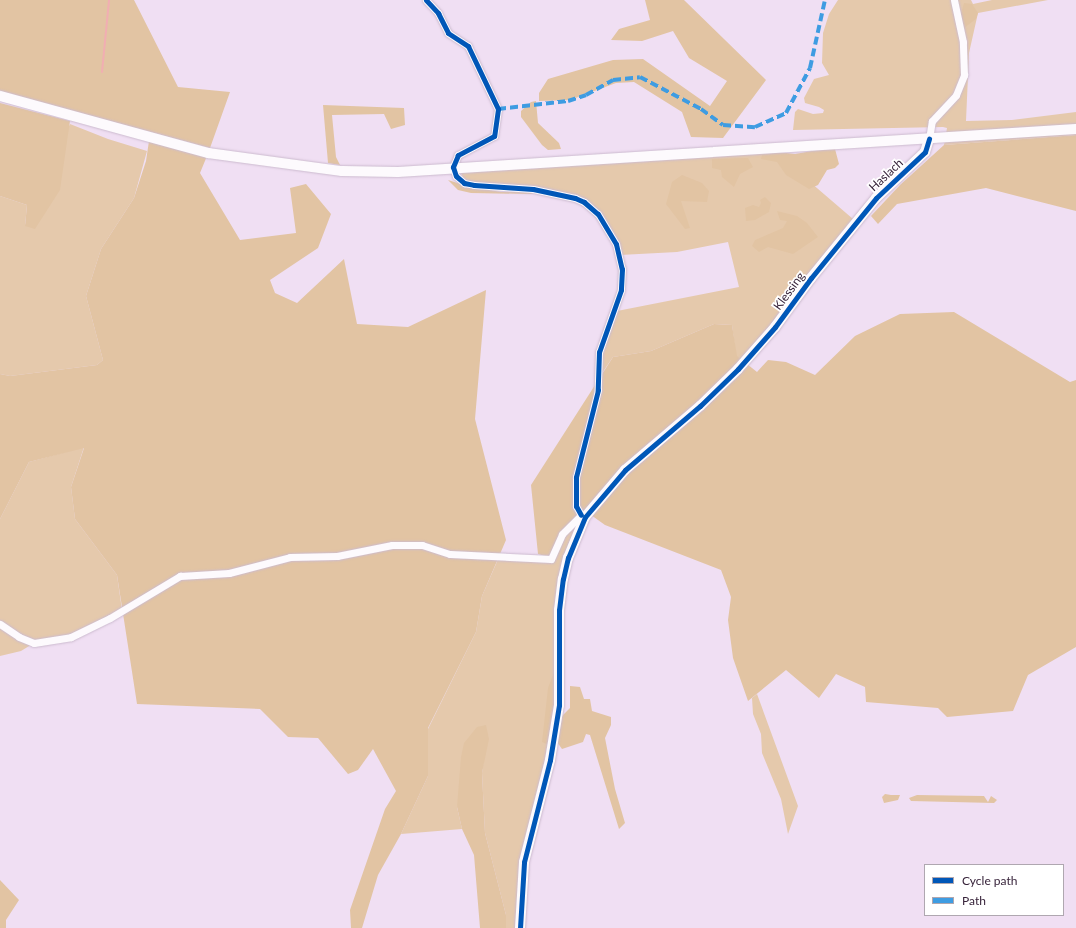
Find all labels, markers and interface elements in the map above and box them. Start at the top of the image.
street label: Haslach [866,156,906,194]
street label: Klessing [770,269,808,313]
legend [924,864,1064,916]
text: Cycle path [962,873,1017,888]
text: Path [962,893,986,908]

